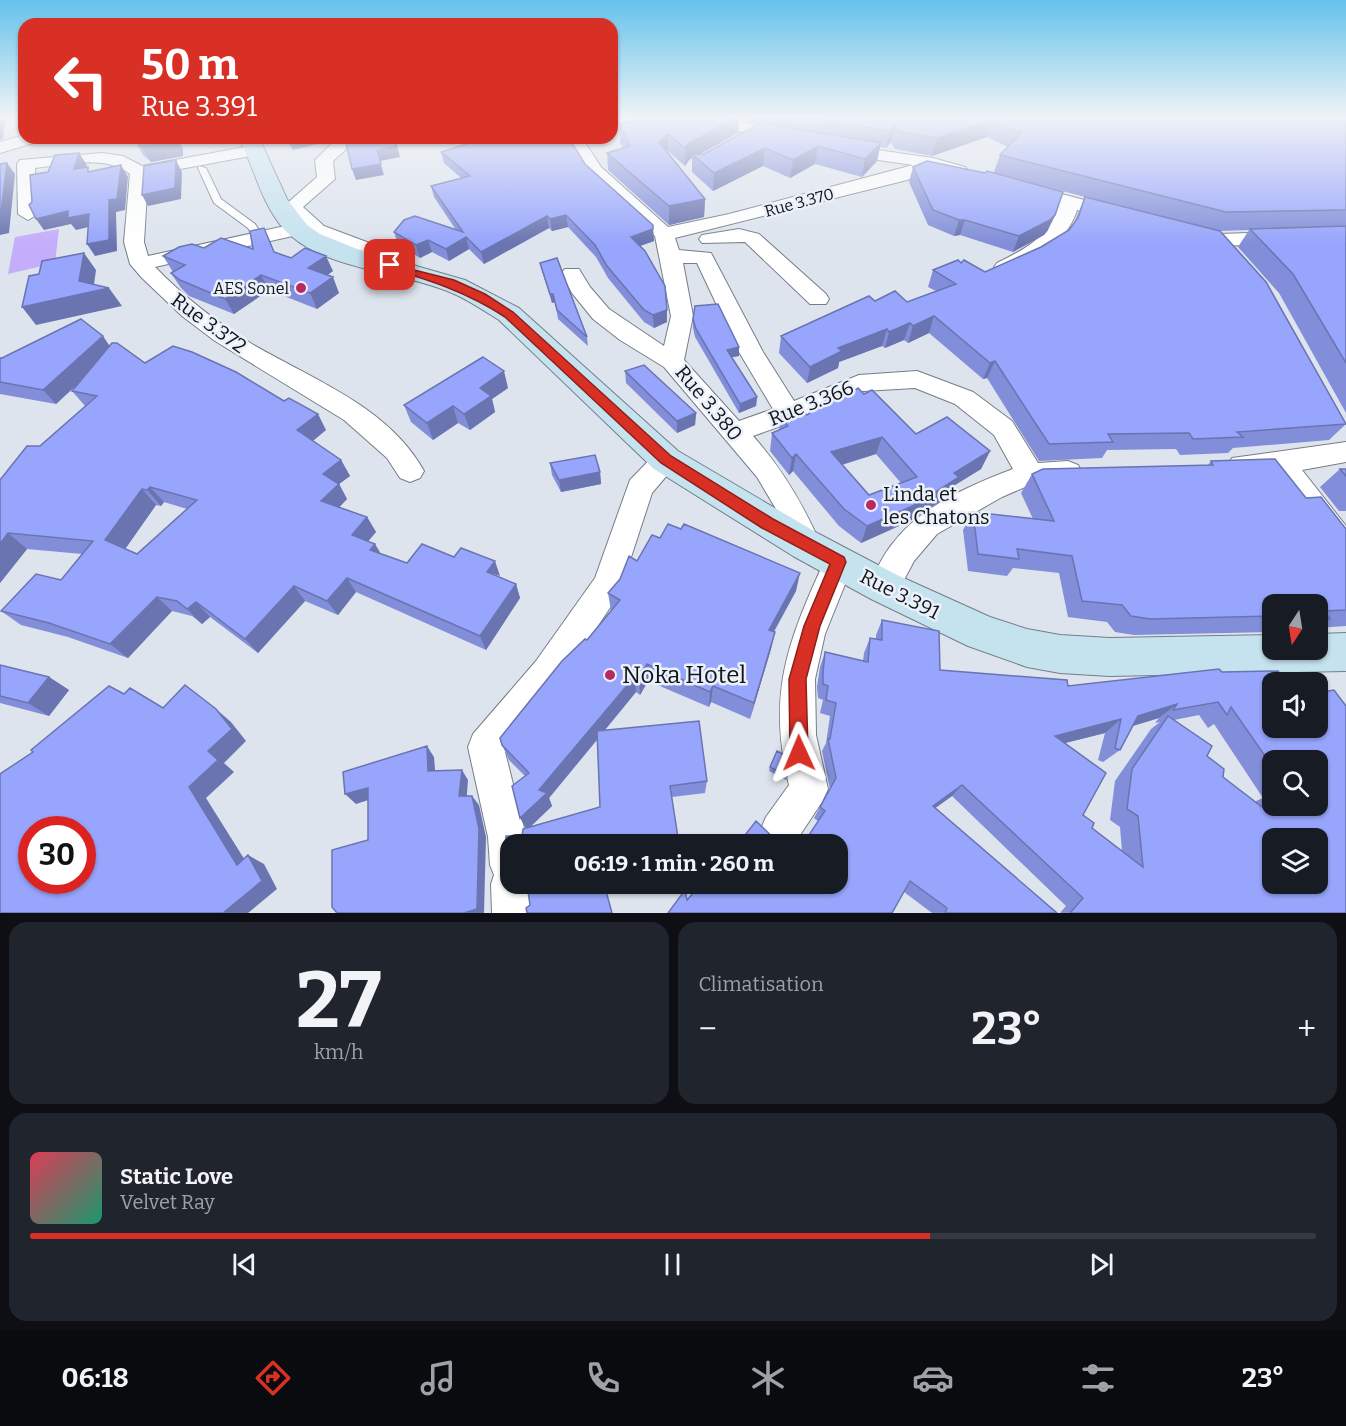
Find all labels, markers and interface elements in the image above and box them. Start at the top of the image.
text: 50 m [141,40,238,90]
icon: left [42,42,120,120]
text: Rue 3.391 [141,91,257,123]
street label: Rue 3.370 [762,184,836,221]
pin [364,239,415,290]
icon: arrive [373,248,406,281]
place label: AES Sonel [213,279,289,298]
marker: AES Sonel [294,281,308,295]
street label: Rue 3.372 [167,288,251,358]
street label: Rue 3.380 [671,360,747,446]
street label: Rue 3.366 [765,375,857,431]
place label: Linda et les Chatons [883,482,990,529]
marker: Linda et les Chatons [864,498,878,512]
street label: Rue 3.391 [856,564,944,624]
north arrow [1262,594,1328,660]
map controls [1262,594,1328,894]
place label: Noka Hotel [622,661,746,689]
marker: Noka Hotel [603,668,617,682]
button: sound [1262,672,1328,738]
position arrow [767,721,831,785]
button: search [1262,750,1328,816]
speed limit sign: 30 [18,816,96,894]
button: layers [1262,828,1328,894]
text: 06:19 · 1 min · 260 m [574,850,774,877]
text: 27 [296,954,382,1048]
text: Climatisation [699,972,824,996]
text: 23° [971,1002,1042,1056]
text: − [699,1009,717,1049]
text: + [1297,1009,1316,1049]
text: km/h [314,1040,364,1064]
text: Static Love [120,1163,233,1190]
text: Velvet Ray [120,1190,215,1214]
icon: previous [228,1248,261,1281]
icon: pause [656,1248,689,1281]
icon: next [1085,1248,1118,1281]
icon: directions [252,1357,294,1399]
icon: music [417,1357,459,1399]
icon: phone [582,1357,624,1399]
icon: climate [747,1357,789,1399]
icon: car [912,1357,954,1399]
icon: filters [1077,1357,1119,1399]
text: 06:18 [62,1362,129,1394]
text: 23° [1242,1362,1284,1394]

